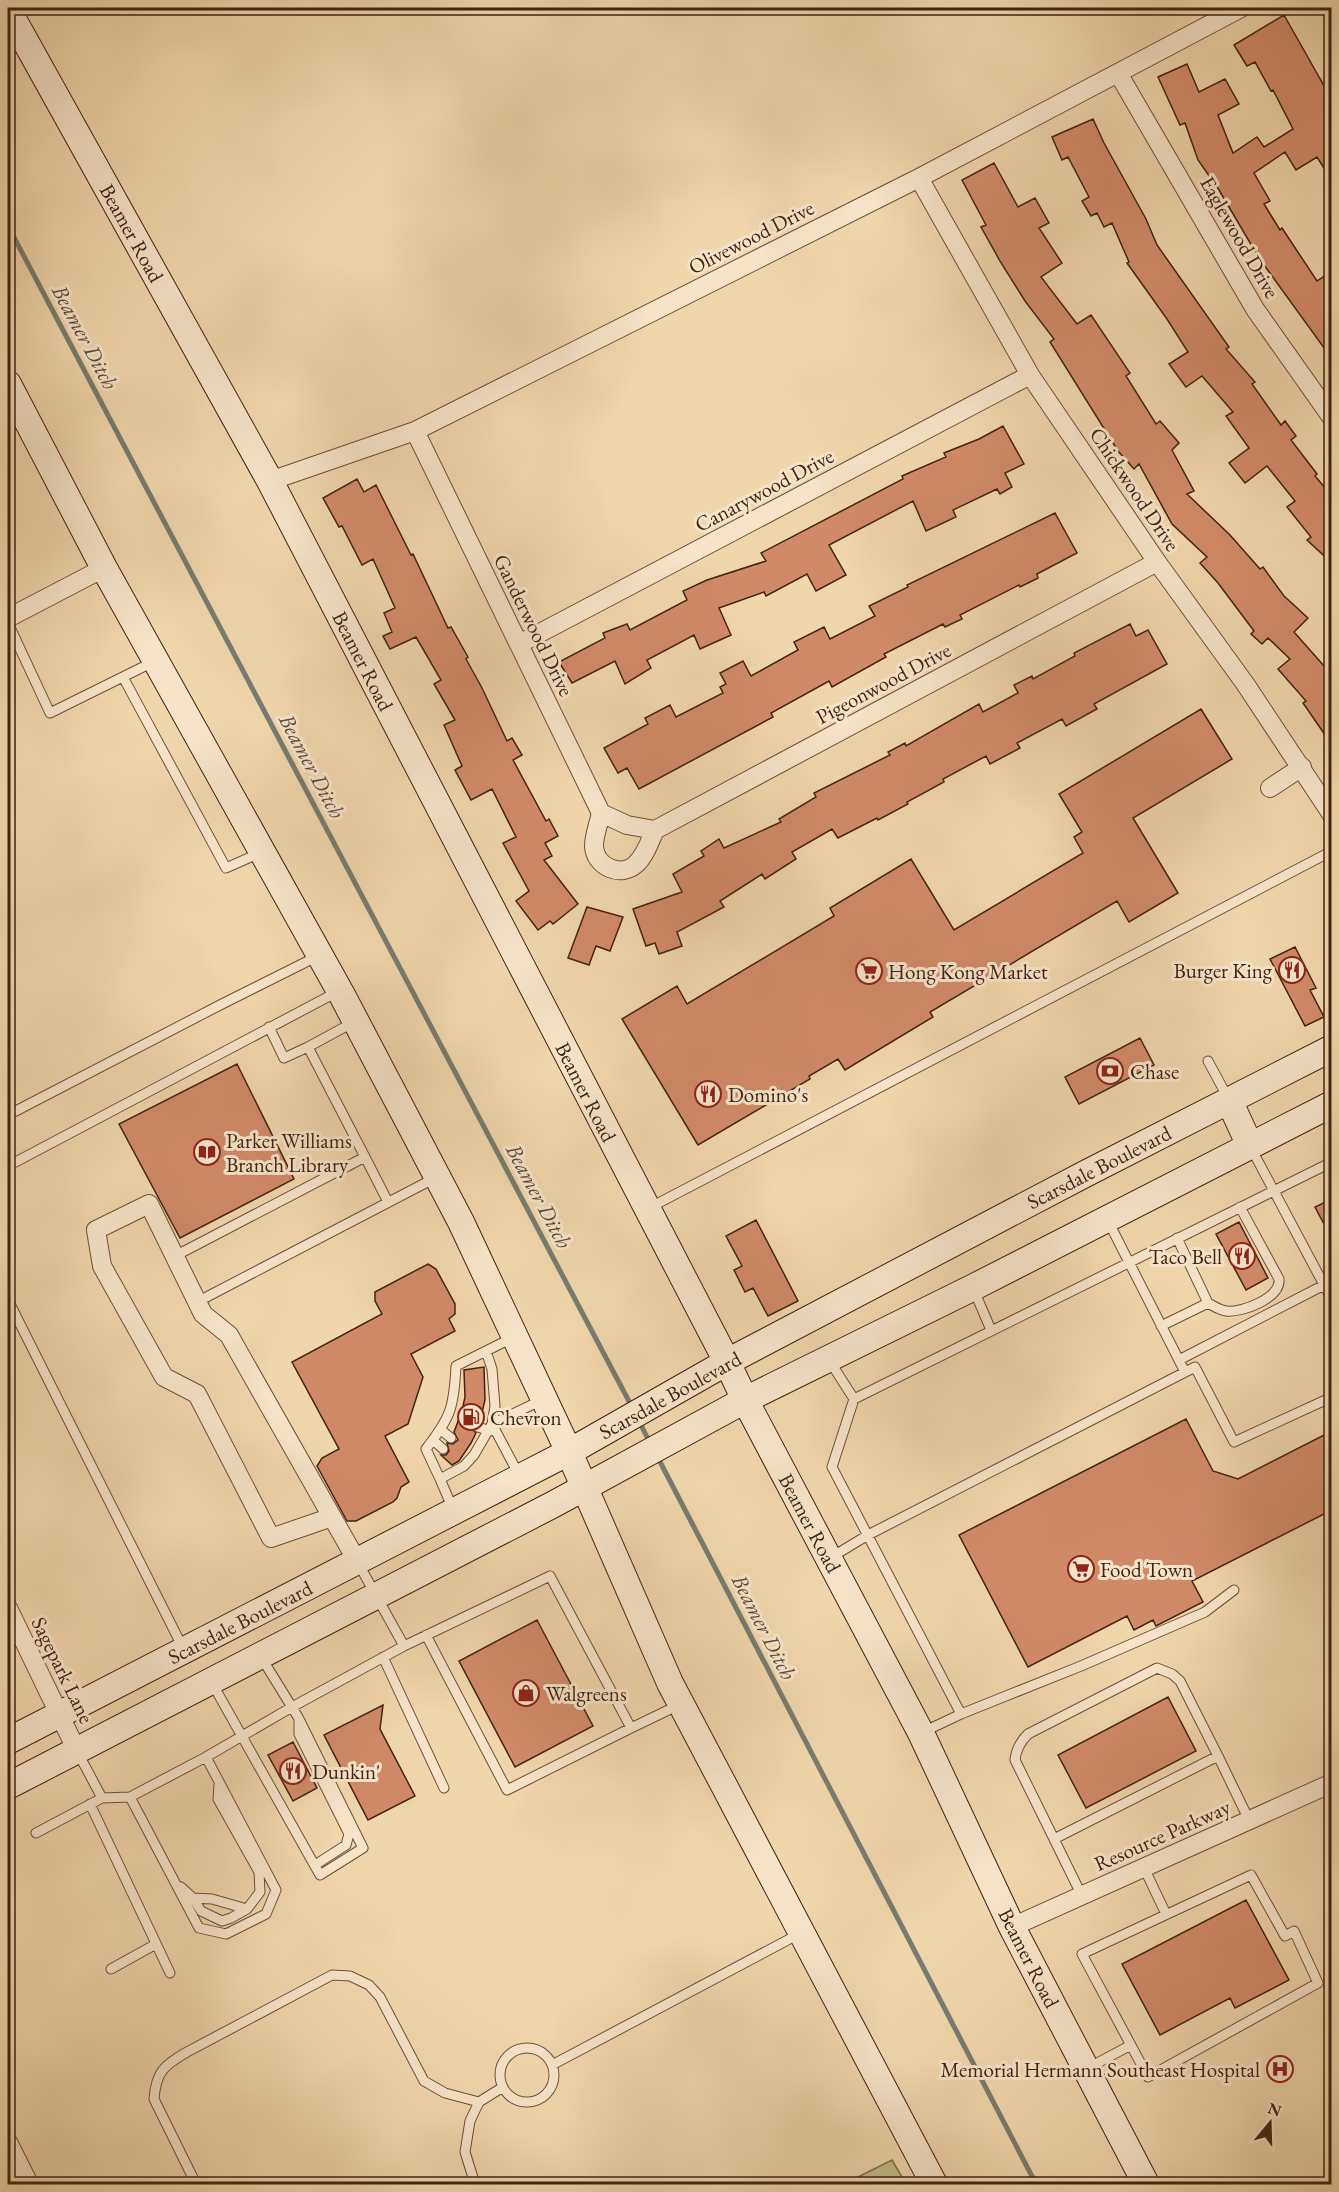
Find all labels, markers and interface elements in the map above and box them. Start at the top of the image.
street label: Eaglewood Drive [1194,171,1286,303]
street label: Beamer Road [94,179,170,287]
street label: Olivewood Drive [684,194,818,280]
water label: Beamer Ditch [45,279,125,395]
street label: Chickwood Drive [1084,422,1186,556]
street label: Canarywood Drive [690,442,838,538]
street label: Ganderwood Drive [488,549,580,701]
street label: Beamer Road [326,606,400,716]
street label: Pigeonwood Drive [811,636,955,730]
water label: Beamer Ditch [272,708,352,824]
restaurant icon: Burger King [1277,955,1307,985]
supermarket icon: Hong Kong Market [854,956,884,986]
place label: Burger King [1173,957,1273,984]
place label: Hong Kong Market [888,958,1048,985]
street label: Beamer Road [549,1037,623,1147]
bank icon: Chase [1095,1056,1125,1086]
place label: Chase [1130,1058,1179,1085]
restaurant icon: Domino's [693,1079,723,1109]
place label: Domino's [728,1081,808,1108]
street label: Scarsdale Boulevard [1022,1119,1176,1215]
place label: Parker Williams Branch Library [226,1127,352,1178]
library icon: Parker Williams Branch Library [192,1137,222,1167]
water label: Beamer Ditch [499,1138,579,1254]
restaurant icon: Taco Bell [1227,1241,1257,1271]
place label: Taco Bell [1148,1243,1222,1270]
street label: Scarsdale Boulevard [594,1345,746,1445]
fuel station icon: Chevron [456,1402,486,1432]
place label: Chevron [490,1404,562,1431]
street label: Beamer Road [773,1469,848,1578]
supermarket icon: Food Town [1066,1554,1096,1584]
place label: Food Town [1100,1556,1193,1583]
water label: Beamer Ditch [725,1568,803,1685]
street label: Scarsdale Boulevard [163,1574,317,1670]
street label: Sagepark Lane [26,1612,100,1728]
shop icon: Walgreens [511,1678,541,1708]
place label: Walgreens [546,1680,627,1707]
restaurant icon: Dunkin' [278,1756,308,1786]
place label: Dunkin' [312,1758,380,1785]
street label: Resource Parkway [1090,1793,1235,1877]
street label: Beamer Road [992,1903,1066,2013]
hospital icon: Memorial Hermann Southeast Hospital [1265,2054,1295,2084]
place label: Memorial Hermann Southeast Hospital [940,2056,1260,2083]
north arrow [1240,2093,1300,2153]
text: N [1265,2097,1284,2121]

